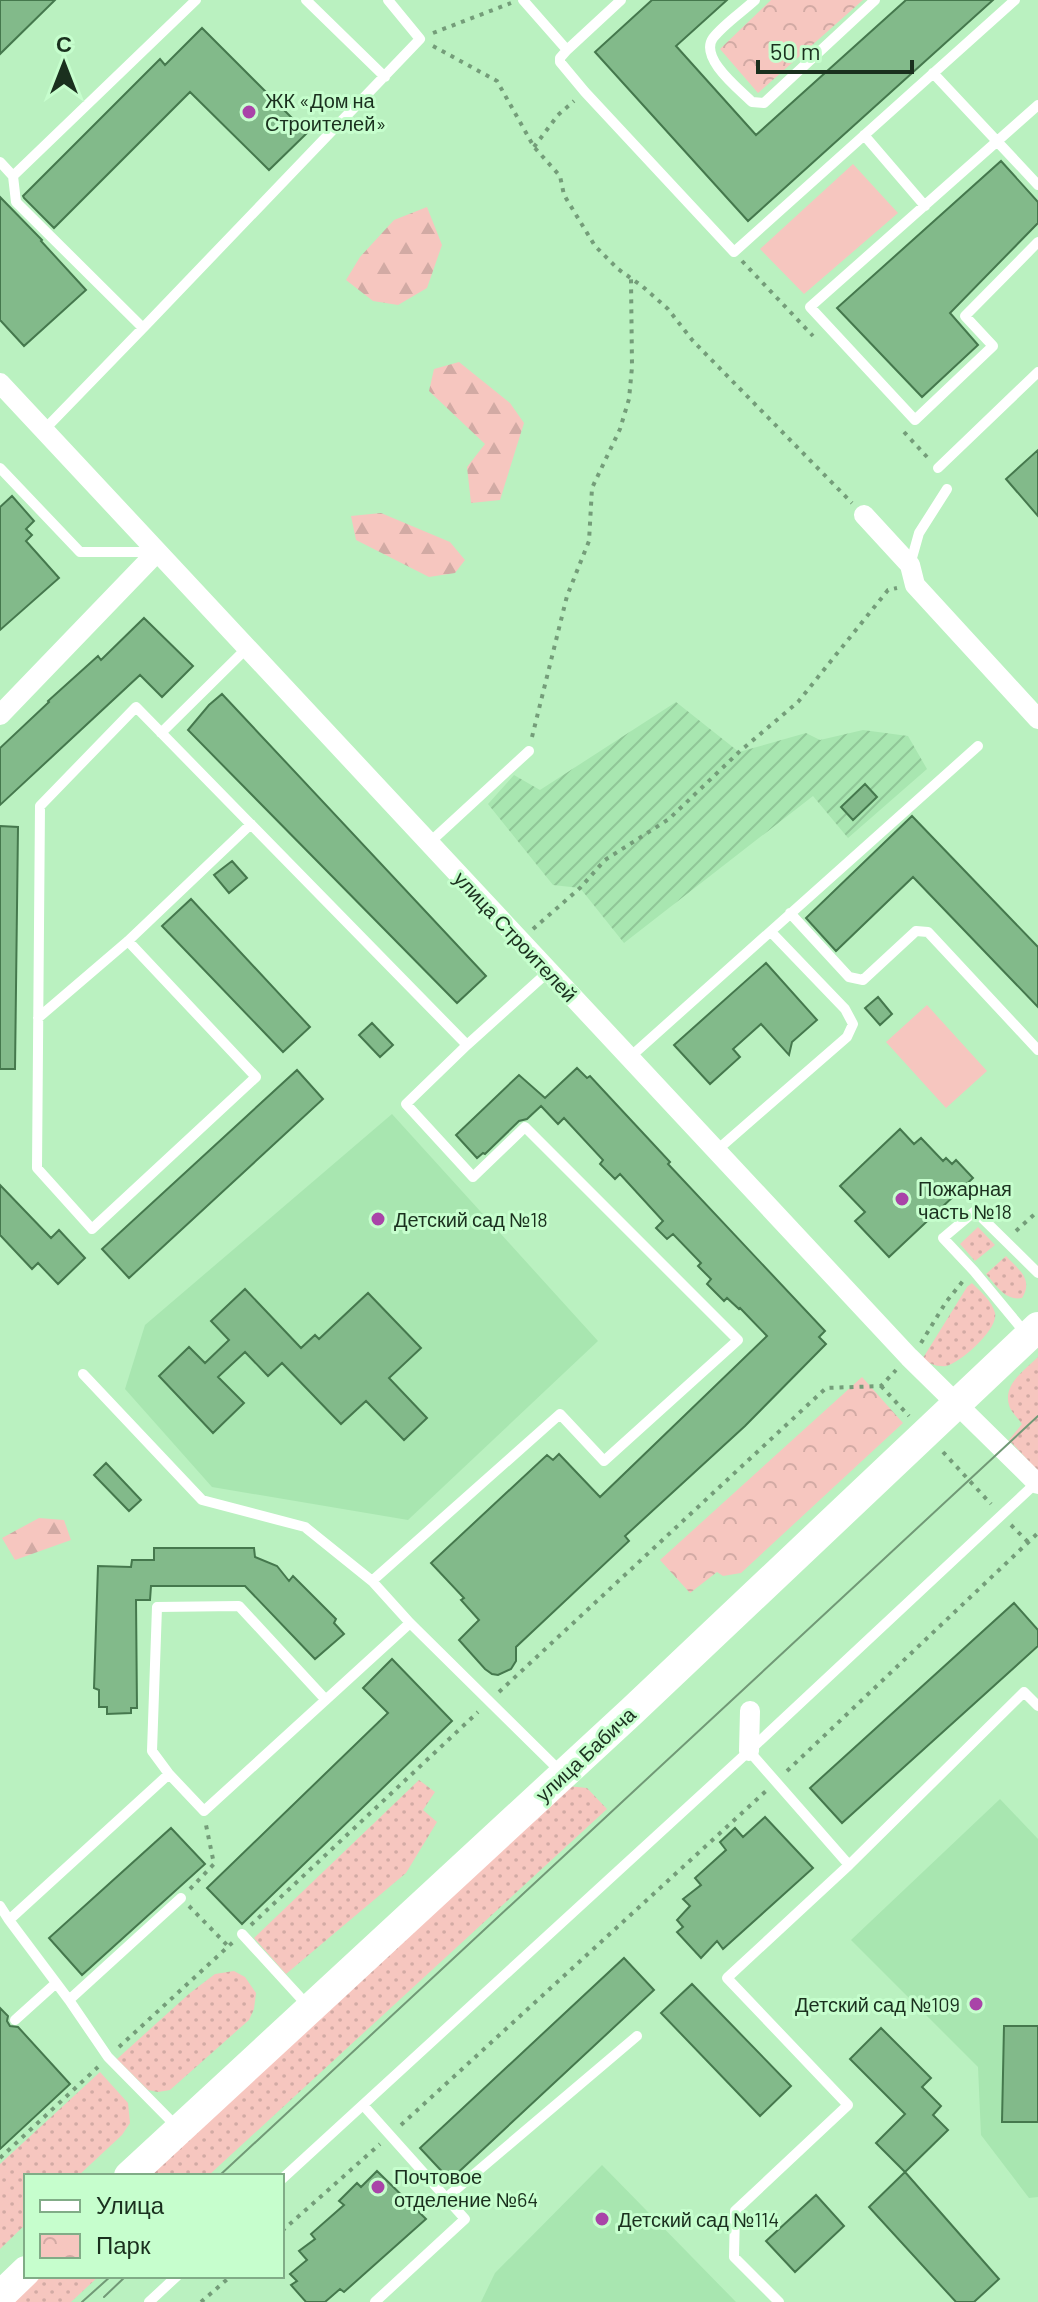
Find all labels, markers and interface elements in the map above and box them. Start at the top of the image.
north arrow [24,24,104,104]
scale bar [758,24,912,74]
text: С [56,30,72,56]
text: 50 m [770,36,821,65]
place label: ЖК «Дом на Строителей» [265,88,386,135]
marker: ЖК «Дом на Строителей» [240,103,258,121]
street label: улица Строителей [449,866,583,1006]
place label: Пожарная часть №18 [918,1176,1012,1223]
marker: Пожарная часть №18 [893,1190,911,1208]
place label: Детский сад №18 [394,1207,548,1231]
marker: Детский сад №18 [369,1210,387,1228]
street label: улица Бабича [530,1701,640,1806]
place label: Детский сад №109 [795,1992,960,2016]
marker: Детский сад №109 [967,1995,985,2013]
place label: Почтовое отделение №64 [394,2164,538,2211]
legend [24,2174,284,2278]
marker: Почтовое отделение №64 [369,2178,387,2196]
text: Улица [96,2190,165,2219]
place label: Детский сад №114 [618,2207,779,2231]
marker: Детский сад №114 [593,2210,611,2228]
text: Парк [96,2230,151,2259]

